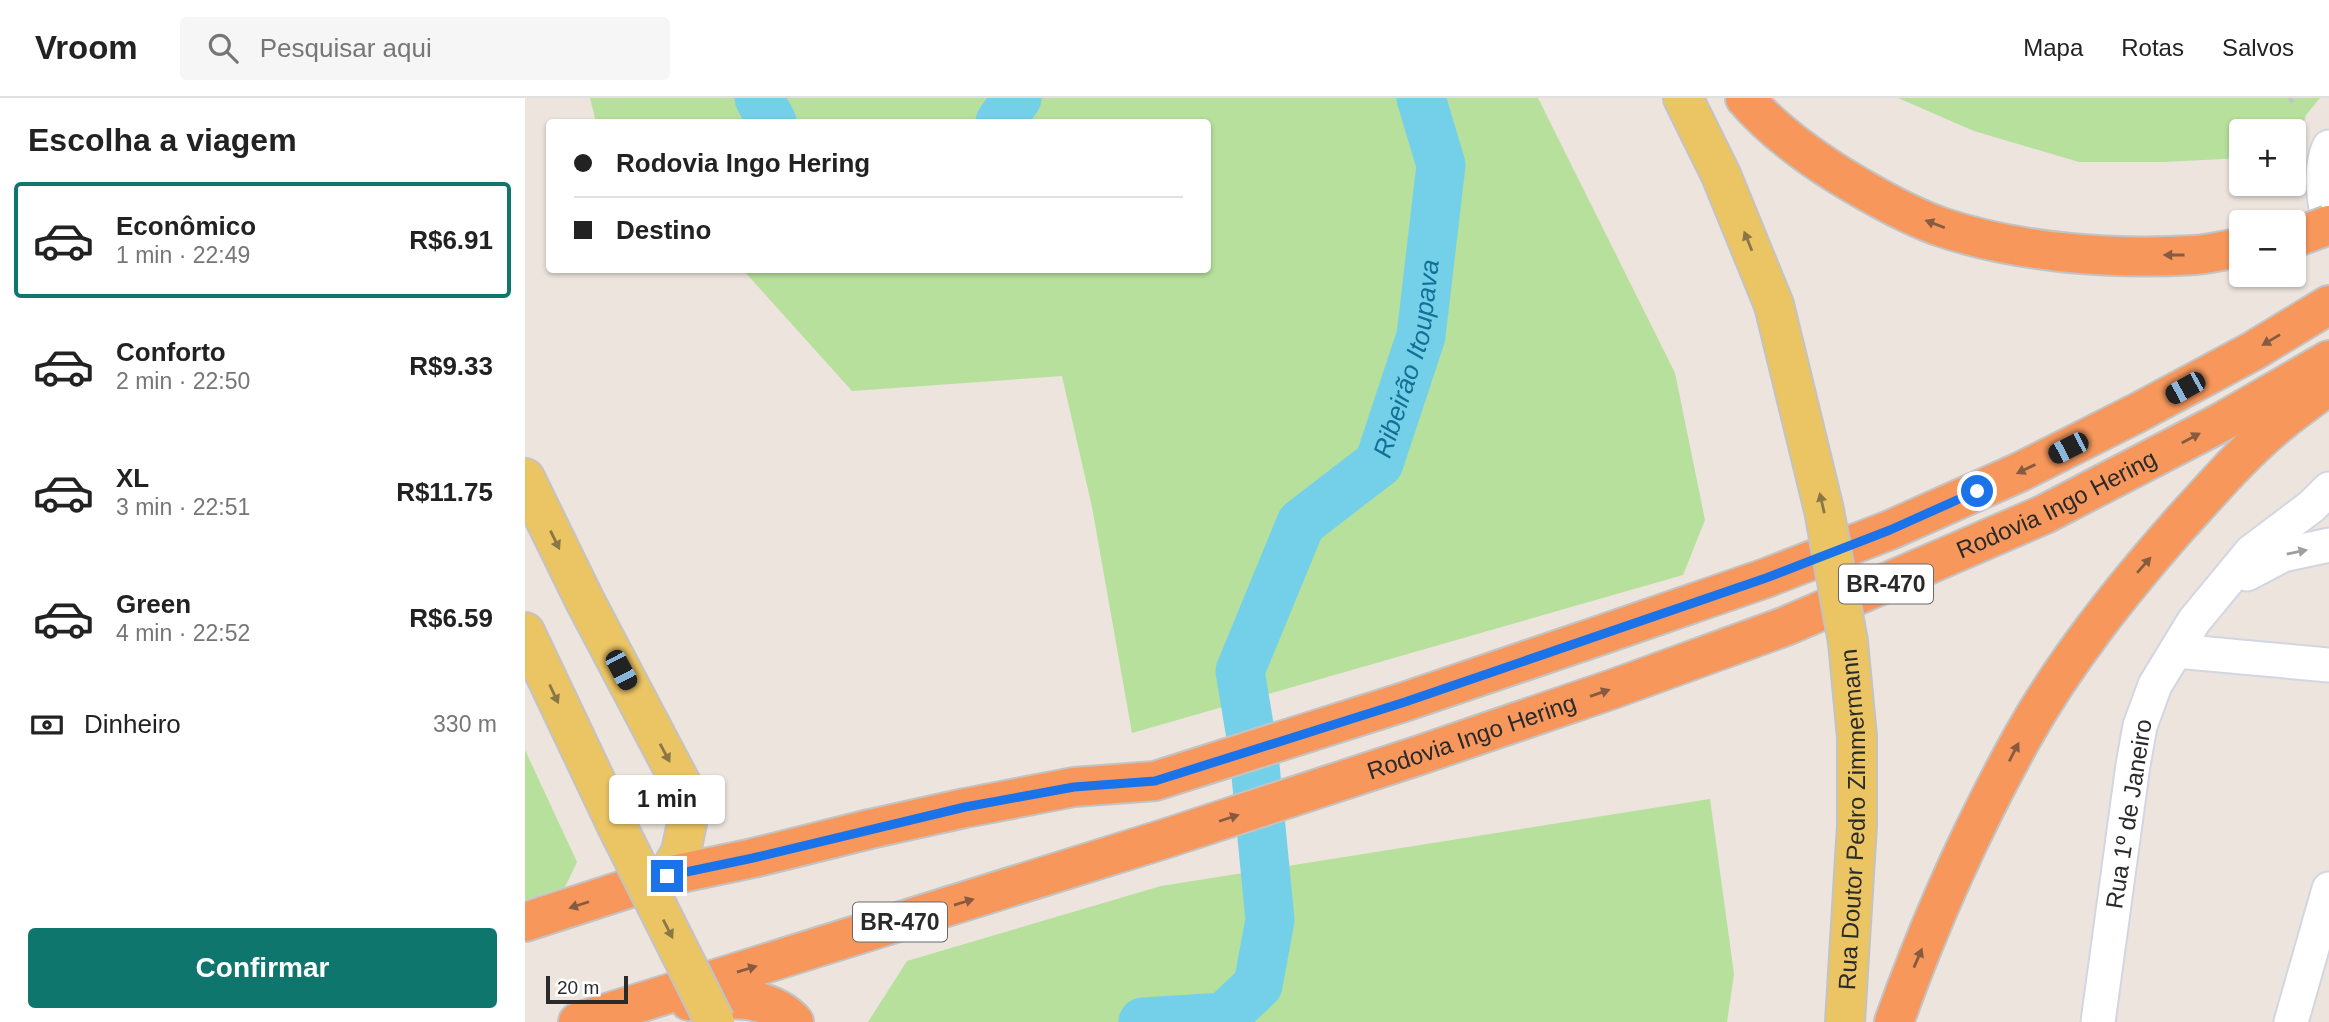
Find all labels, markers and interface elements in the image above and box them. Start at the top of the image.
search box [180,17,670,80]
text: Vroom [35,29,138,66]
icon: search [204,29,242,67]
text: Pesquisar aqui [260,33,432,63]
text: Mapa [2023,34,2083,61]
text: Rotas [2121,34,2184,61]
text: Salvos [2222,34,2294,61]
map controls [2229,119,2306,287]
button: + [2229,119,2306,196]
text: Escolha a viagem [28,122,297,158]
text: Rodovia Ingo Hering [616,148,870,178]
icon: car [32,209,95,272]
button: − [2229,210,2306,287]
text: Econômico [116,211,256,241]
text: Destino [616,215,711,245]
one-way arrow [1924,218,1945,229]
text: R$6.91 [409,225,493,255]
one-way arrow [1743,231,1754,252]
text: 1 min · 22:49 [116,242,250,268]
one-way arrow [2163,249,2185,261]
water label: Ribeirão Itoupava [1367,258,1445,461]
one-way arrow [2261,334,2280,347]
icon: car [32,335,95,398]
text: Conforto [116,337,226,367]
text: R$9.33 [409,351,493,381]
text: 2 min · 22:50 [116,368,250,394]
car [2162,369,2209,407]
car [2045,429,2092,467]
one-way arrow [2181,432,2201,444]
street label: Rodovia Ingo Hering [1952,444,2161,564]
icon: car [32,461,95,524]
text: XL [116,463,149,493]
one-way arrow [2016,463,2036,475]
route start [1961,475,1993,507]
text: R$11.75 [396,477,493,507]
one-way arrow [1816,492,1827,514]
text: 3 min · 22:51 [116,494,250,520]
one-way arrow [550,530,561,550]
one-way arrow [2286,547,2308,558]
one-way arrow [2135,557,2151,574]
road number: BR-470 [1839,564,1933,604]
icon: car [32,587,95,650]
text: Green [116,589,191,619]
text: R$6.59 [409,603,493,633]
text: 4 min · 22:52 [116,620,250,646]
car [602,647,641,693]
street label: Rua Doutor Pedro Zimmermann [1833,648,1870,991]
one-way arrow [549,684,560,704]
one-way arrow [1590,687,1611,698]
street label: Rodovia Ingo Hering [1364,689,1580,784]
icon: cash [28,706,66,744]
text: Dinheiro [84,709,181,739]
text: 330 m [433,711,497,737]
street label: Rua 1º de Janeiro [2100,717,2157,911]
one-way arrow [2009,742,2020,762]
one-way arrow [660,743,671,763]
callout: 1 min [609,774,725,824]
text: 1 min [637,786,697,812]
one-way arrow [1219,812,1240,822]
route end [651,860,683,892]
one-way arrow [954,896,975,906]
one-way arrow [568,900,589,910]
road number: BR-470 [853,902,947,942]
one-way arrow [663,919,674,939]
button: Confirmar [28,928,497,1008]
one-way arrow [1912,948,1924,968]
one-way arrow [737,964,758,974]
scale bar [546,973,628,1005]
text: 20 m [557,977,599,998]

